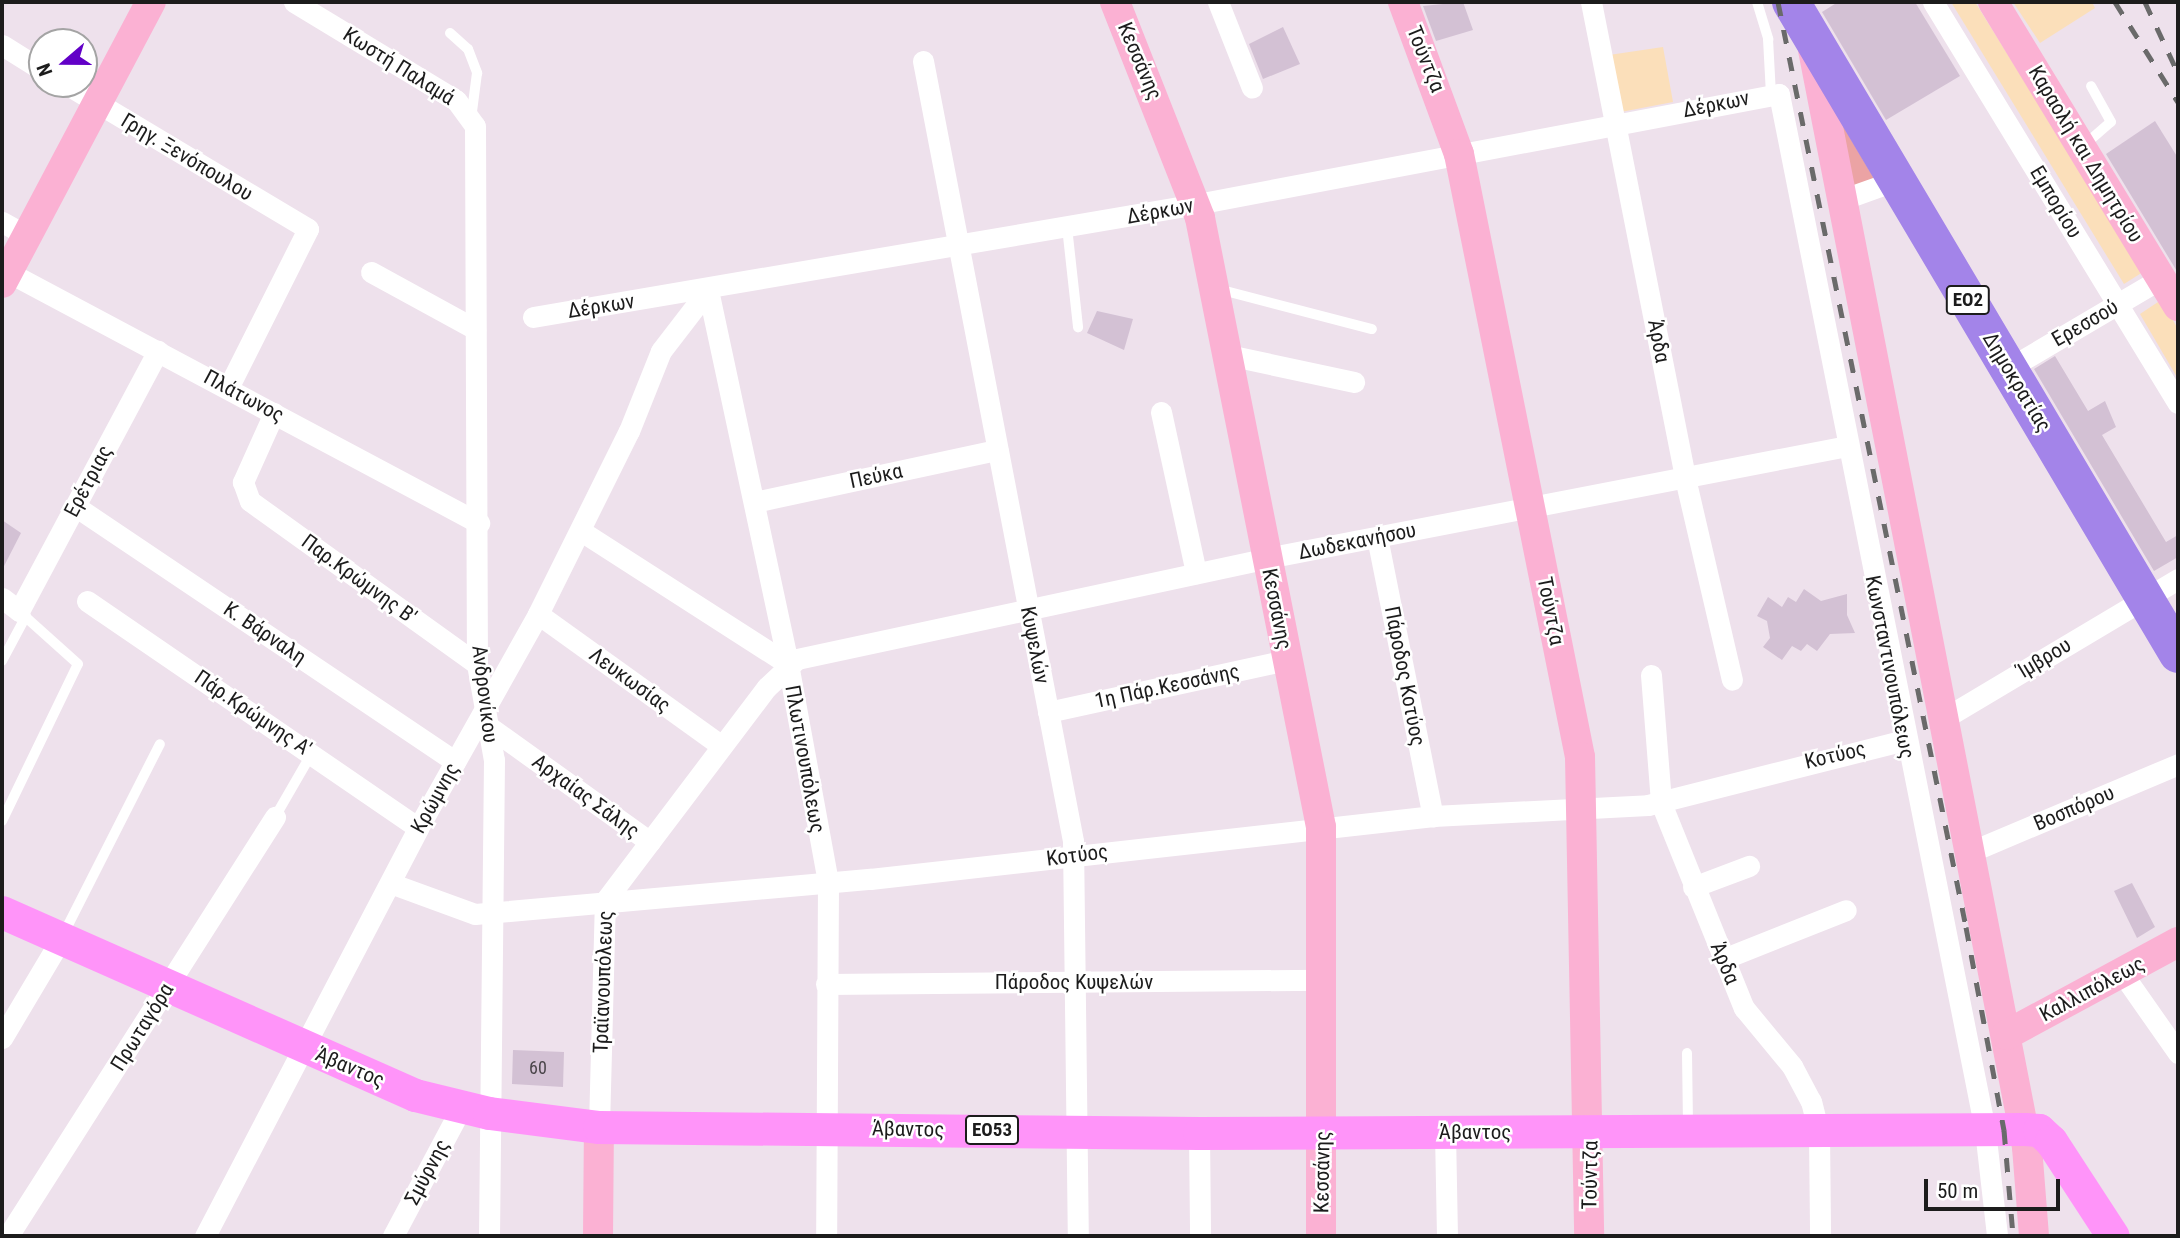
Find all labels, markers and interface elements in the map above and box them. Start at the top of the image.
street label: Κεσσάνης [1112,18,1168,104]
street label: Κωστή Παλαμά [338,22,460,110]
street label: Τούντζα [1401,22,1451,96]
north arrow [28,28,98,98]
text: N [32,60,57,79]
street label: Καραολή και Δημητρίου [2023,61,2149,247]
street label: Δέρκων [1681,85,1751,123]
street label: Γρηγ. Ξενόπουλου [117,108,257,206]
street label: Εμπορίου [2025,161,2087,243]
street label: Δέρκων [1125,193,1195,229]
road number: ΕΟ2 [1945,284,1991,316]
street label: Δέρκων [566,288,636,324]
street label: Ερεσσού [2047,294,2123,352]
street label: Άρδα [1642,317,1676,365]
street label: Δημοκρατίας [1977,328,2057,436]
street label: Πλάτωνος [199,364,289,428]
street label: Ερέτριας [59,441,117,521]
street label: Πεύκα [847,458,905,494]
street label: Δωδεκανήσου [1296,517,1418,565]
street label: Παρ.Κρώμνης Β' [297,529,421,629]
street label: Κεσσάνης [1257,566,1297,652]
street label: Κωνσταντινουπόλεως [1860,573,1920,761]
street label: Τούντζα [1532,575,1570,647]
street label: Κ. Βάρναλη [219,596,311,670]
street label: Κυψελών [1015,604,1055,686]
street label: Πάροδος Κοτύος [1379,604,1431,748]
street label: Ίμβρου [2012,632,2076,684]
street label: Λευκωσίας [584,642,676,718]
street label: Ανδρονίκου [467,644,503,744]
street label: 1η Πάρ.Κεσσάνης [1092,658,1242,714]
street label: Πάρ.Κρώμνης Α' [190,665,316,761]
street label: Πλωτινουπόλεως [780,683,830,835]
street label: Κοτύος [1802,736,1868,774]
street label: Αρχαίας Σάλης [528,749,644,843]
street label: Κρώμνης [405,758,465,838]
street label: Βοσπόρου [2030,780,2118,836]
street label: Κοτύος [1045,839,1109,871]
street label: Τραϊανουπόλεως [588,910,618,1054]
street label: Άρδα [1705,938,1745,988]
street label: Καλλιπόλεως [2035,951,2149,1027]
street label: Πάροδος Κυψελών [995,969,1153,995]
street label: Πρωταγόρα [105,978,179,1076]
street label: Άβαντος [312,1041,388,1093]
house number: 60 [529,1057,547,1079]
road number: ΕΟ53 [964,1114,1020,1146]
street label: Άβαντος [872,1116,944,1142]
street label: Άβαντος [1439,1119,1511,1145]
street label: Κεσσάνης [1309,1131,1335,1213]
street label: Σμύρνης [399,1135,455,1209]
street label: Τούντζα [1577,1140,1603,1210]
scale bar [1928,1164,2064,1208]
text: 50 m [1937,1179,1978,1203]

